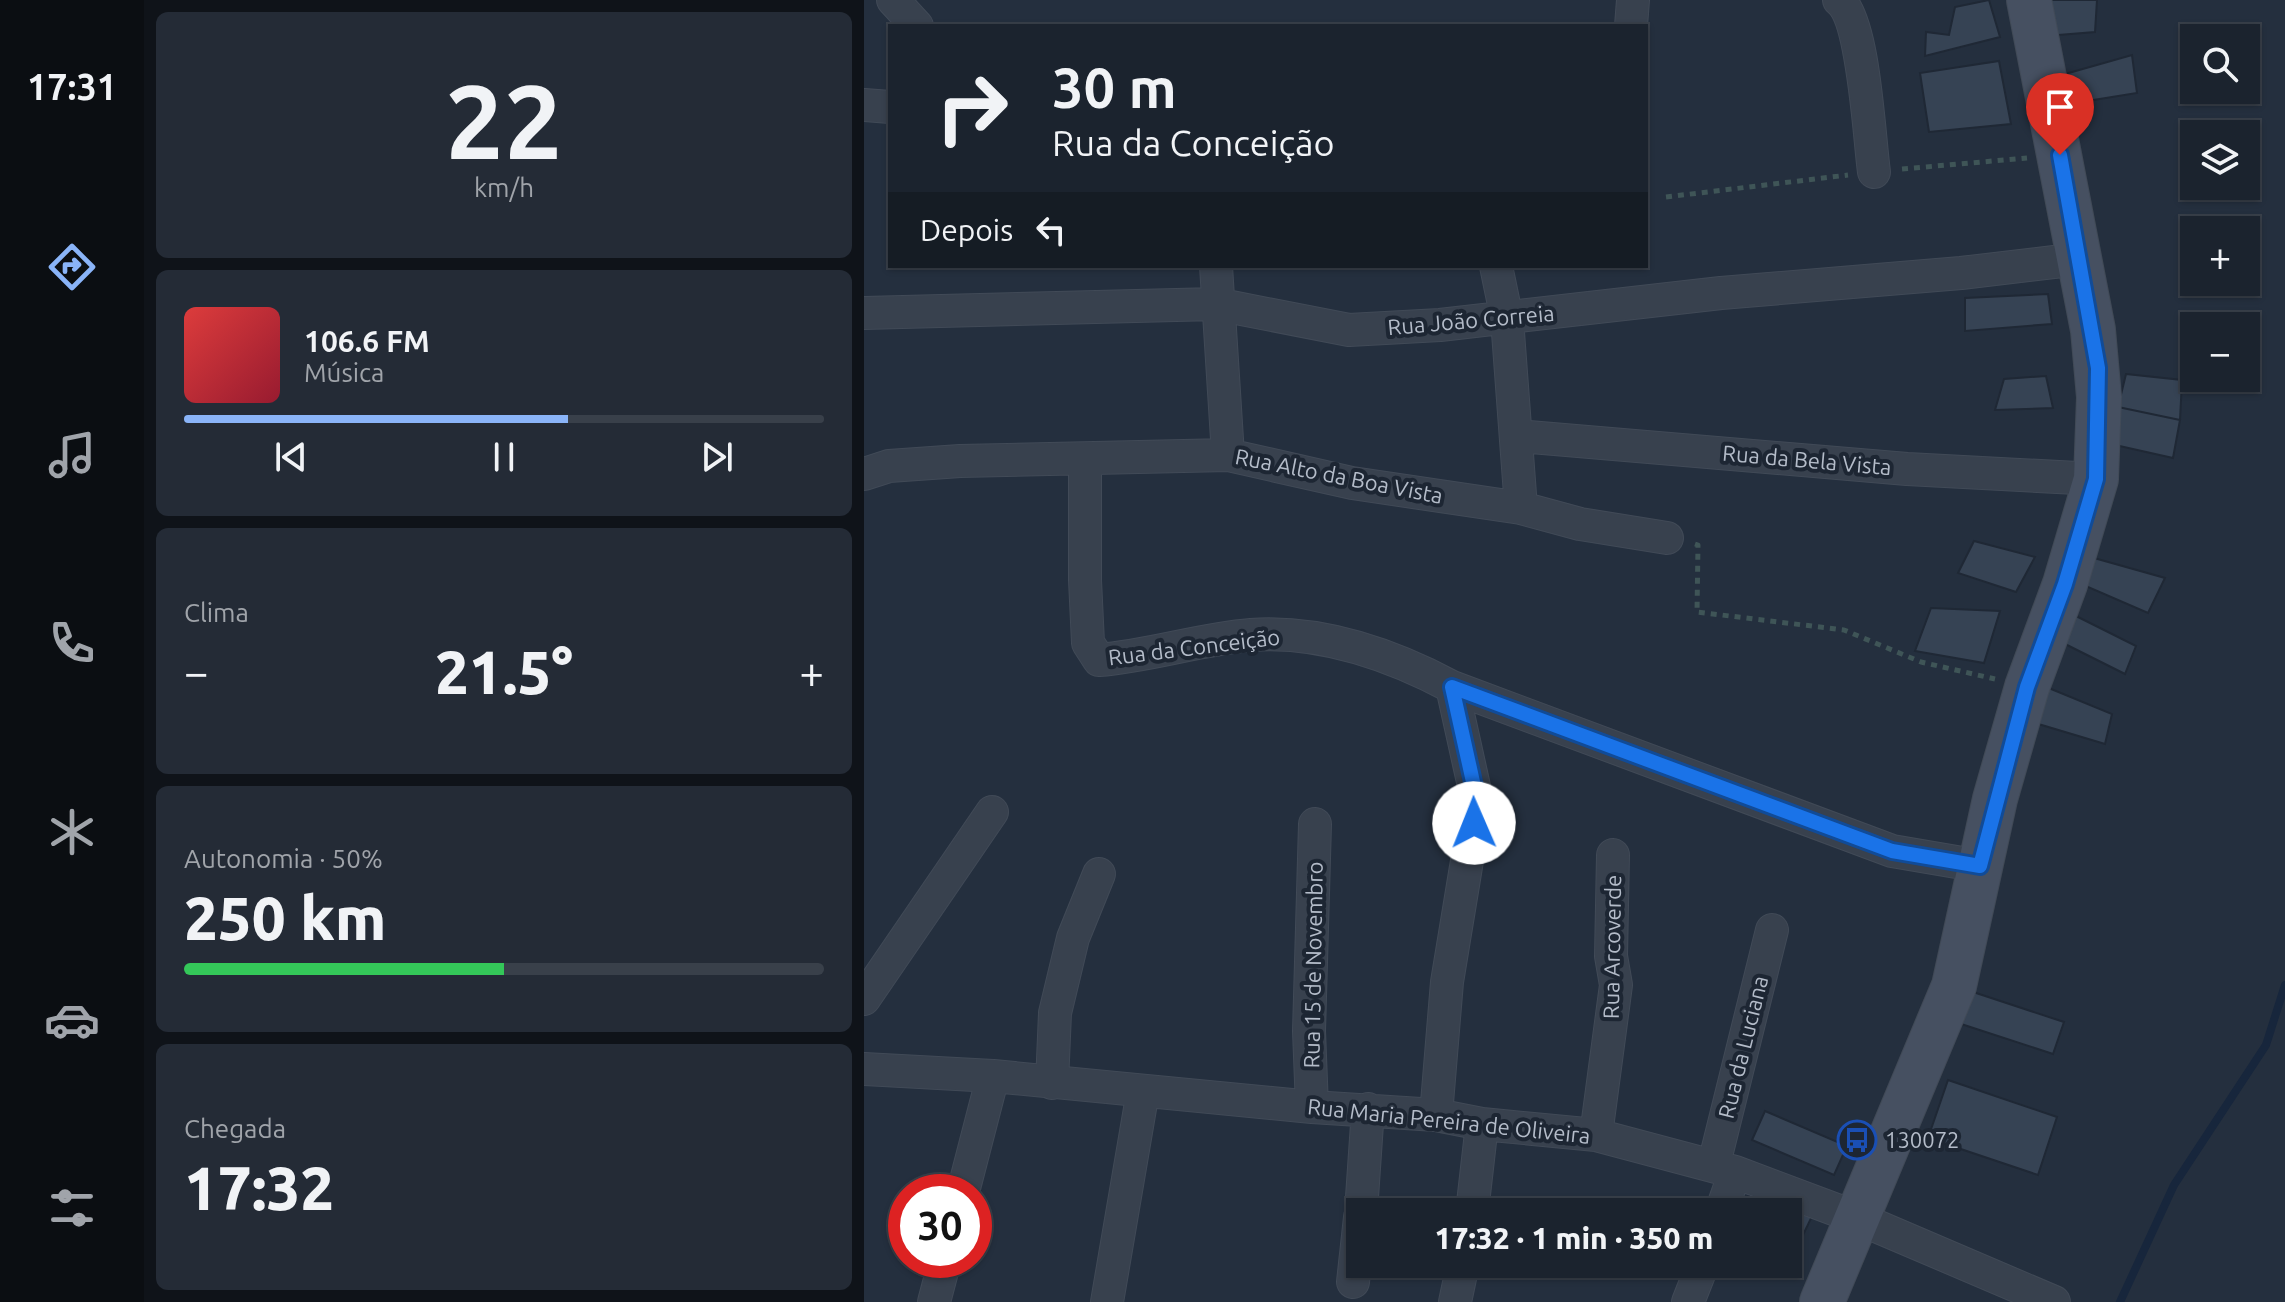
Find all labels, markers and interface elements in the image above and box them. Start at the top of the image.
map controls [2180,24,2260,392]
button: search [2180,24,2260,104]
icon: right [920,56,1024,160]
text: 30 m [1052,56,1177,119]
text: 22 [445,62,563,179]
text: 17:31 [27,66,117,107]
pin [2026,73,2094,155]
icon: arrive [2038,85,2082,129]
button: layers [2180,120,2260,200]
text: Rua da Conceição [1052,122,1335,163]
text: km/h [474,173,534,202]
icon: left [1029,208,1073,252]
text: Depois [920,213,1013,247]
button: + [2180,216,2260,296]
icon: directions [44,239,100,295]
street label: Rua João Correia [1387,300,1555,339]
button: − [2180,312,2260,392]
text: 106.6 FM [304,324,430,358]
text: Música [304,358,384,387]
icon: music [44,427,100,483]
icon: previous [269,435,313,479]
icon: pause [482,435,526,479]
icon: next [695,435,739,479]
street label: Rua da Bela Vista [1721,440,1893,479]
street label: Rua Alto da Boa Vista [1233,443,1445,508]
text: Clima [184,598,249,627]
icon: phone [44,615,100,671]
street label: Rua da Conceição [1107,624,1281,669]
text: 21.5° [435,638,573,705]
text: − [184,647,209,696]
text: + [799,647,824,696]
position arrow [1432,781,1516,865]
icon: climate [44,804,100,860]
text: Autonomia · 50% [184,844,383,873]
street label: Rua 15 de Novembro [1298,861,1327,1069]
street label: Rua Arcoverde [1598,875,1625,1019]
text: 250 km [184,884,386,951]
street label: Rua da Luciana [1713,973,1772,1121]
icon: car [44,992,100,1048]
street label: Rua Maria Pereira de Oliveira [1306,1093,1592,1148]
text: Chegada [184,1114,286,1143]
bus stop icon: 130072 [1836,1119,1878,1161]
place label: 130072 [1885,1127,1959,1152]
text: 17:32 [184,1154,334,1221]
speed limit sign: 30 [888,1174,992,1278]
icon: filters [44,1180,100,1236]
text: 17:32 · 1 min · 350 m [1435,1221,1713,1255]

